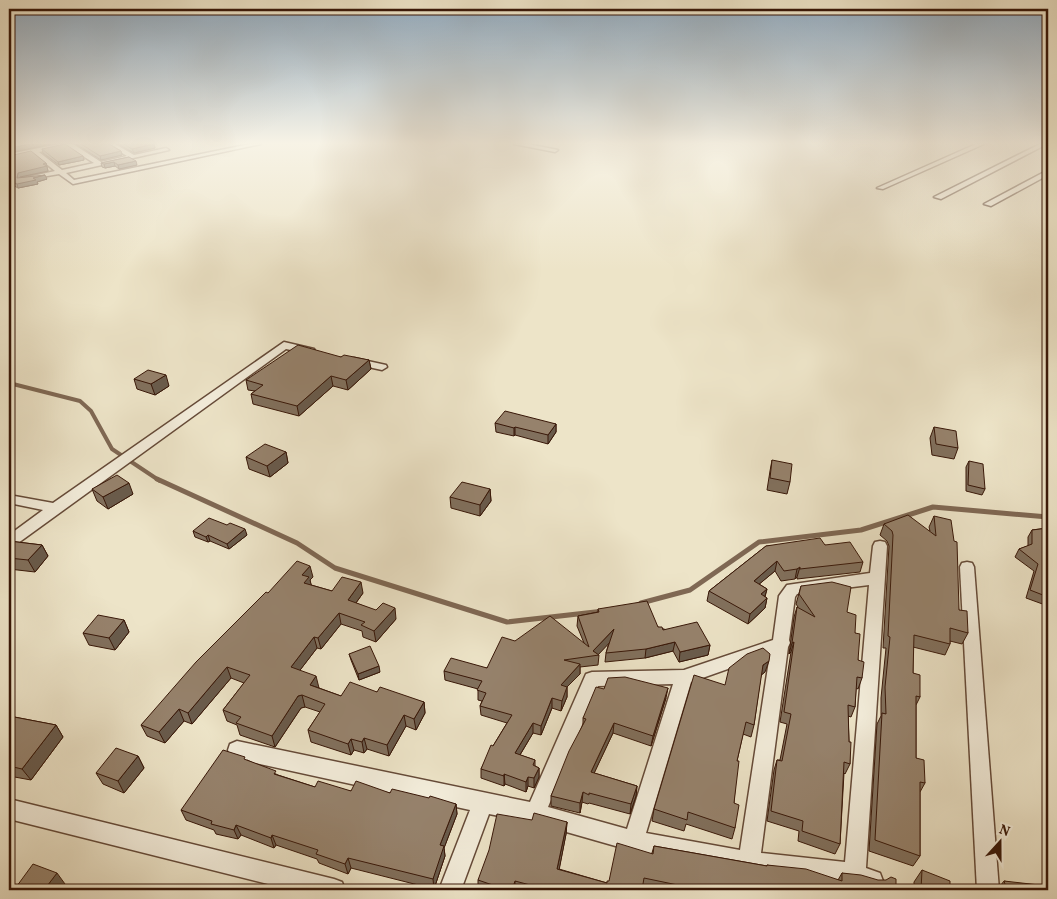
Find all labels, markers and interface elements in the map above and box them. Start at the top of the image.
north arrow [974,816,1024,866]
text: N [996,821,1012,842]

